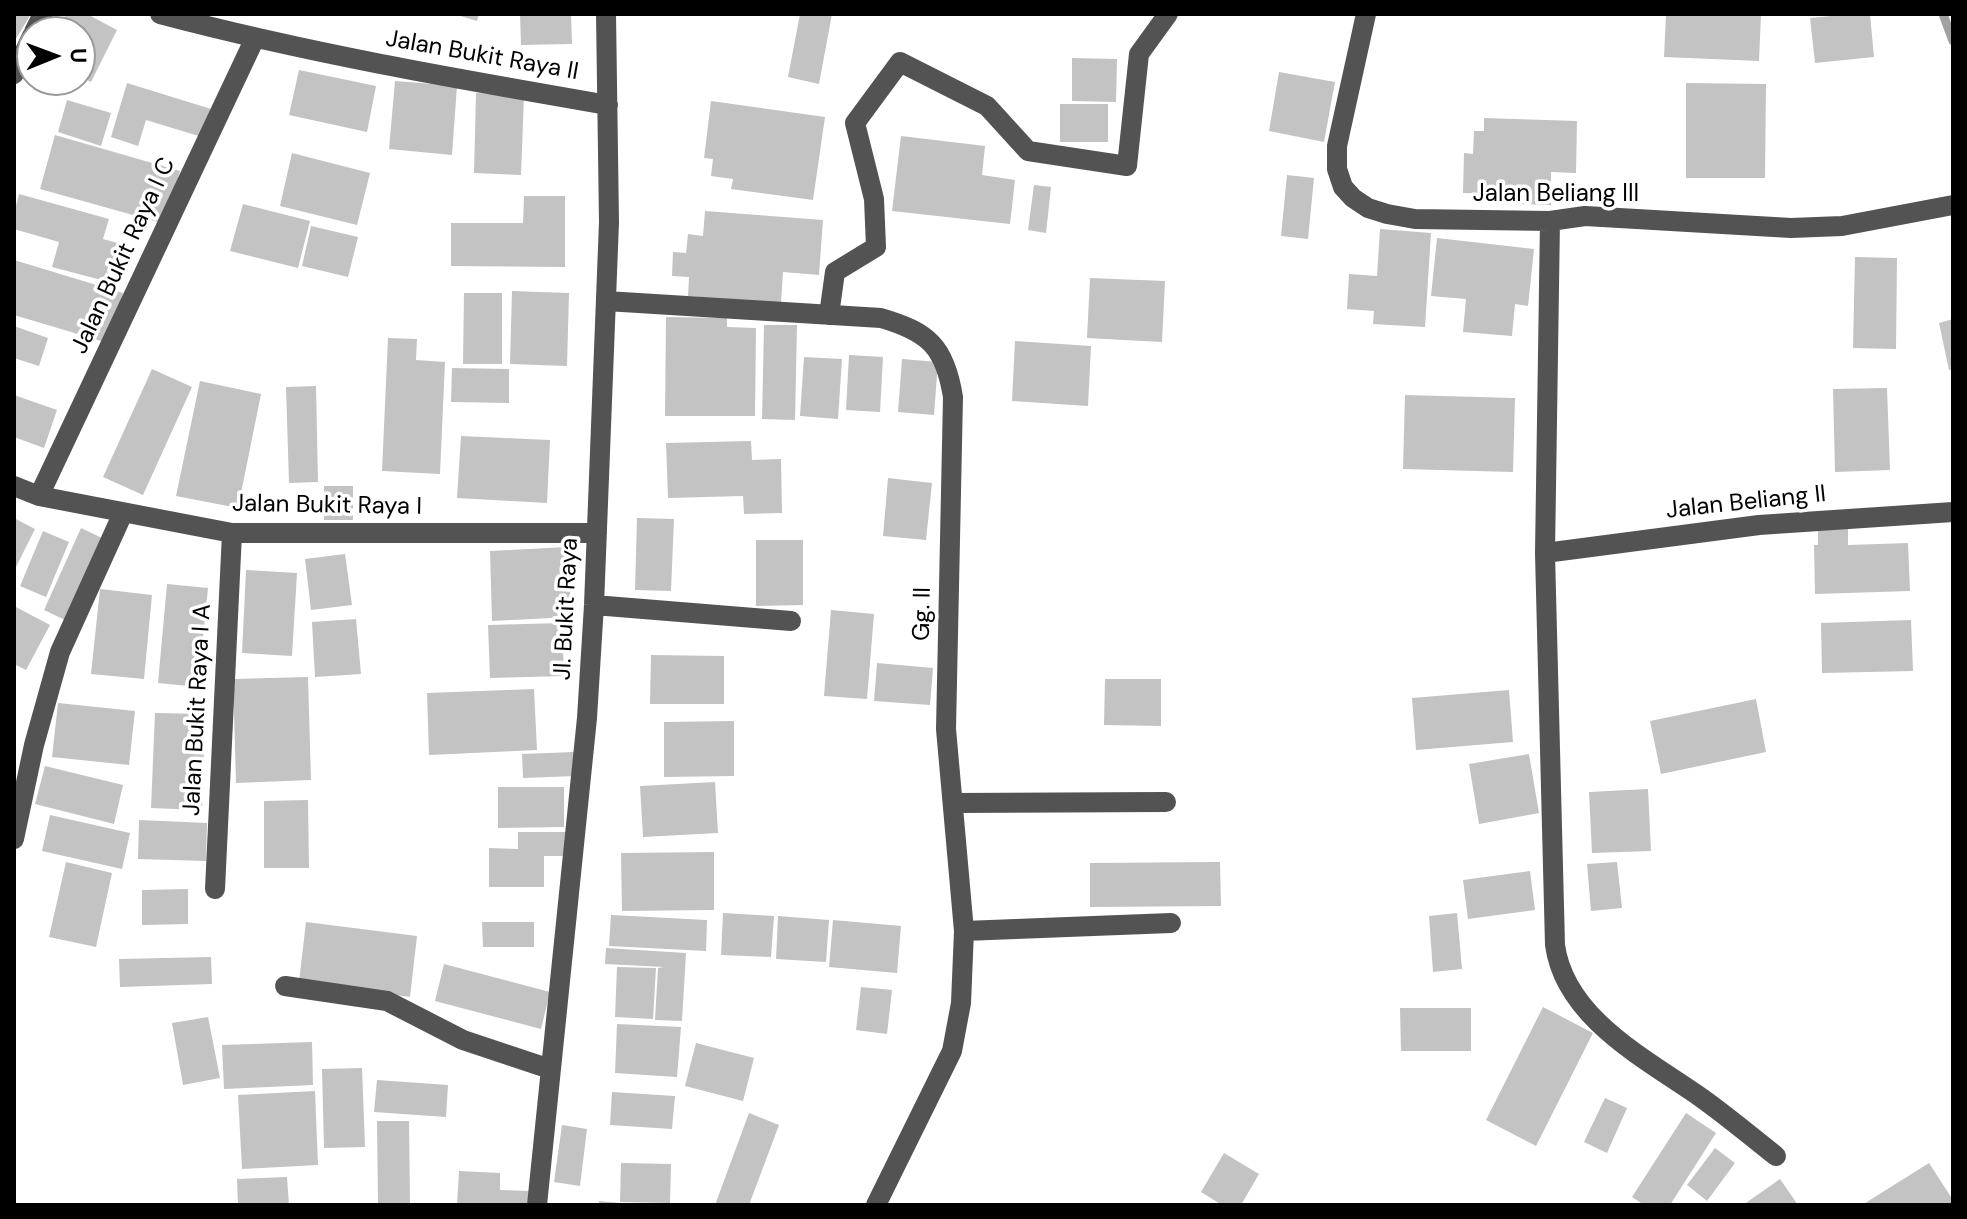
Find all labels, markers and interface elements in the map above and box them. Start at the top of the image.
north arrow [16,16,96,96]
street label: Jalan Bukit Raya II [383,25,581,87]
text: U [64,48,93,63]
street label: Jalan Bukit Raya I C [66,153,182,359]
street label: Jalan Beliang III [1473,181,1639,209]
street label: Jalan Beliang II [1665,480,1827,526]
street label: Jalan Bukit Raya I [232,490,422,522]
street label: Jl. Bukit Raya [549,537,585,681]
street label: Gg. II [908,587,938,641]
street label: Jalan Bukit Raya I A [178,603,218,817]

